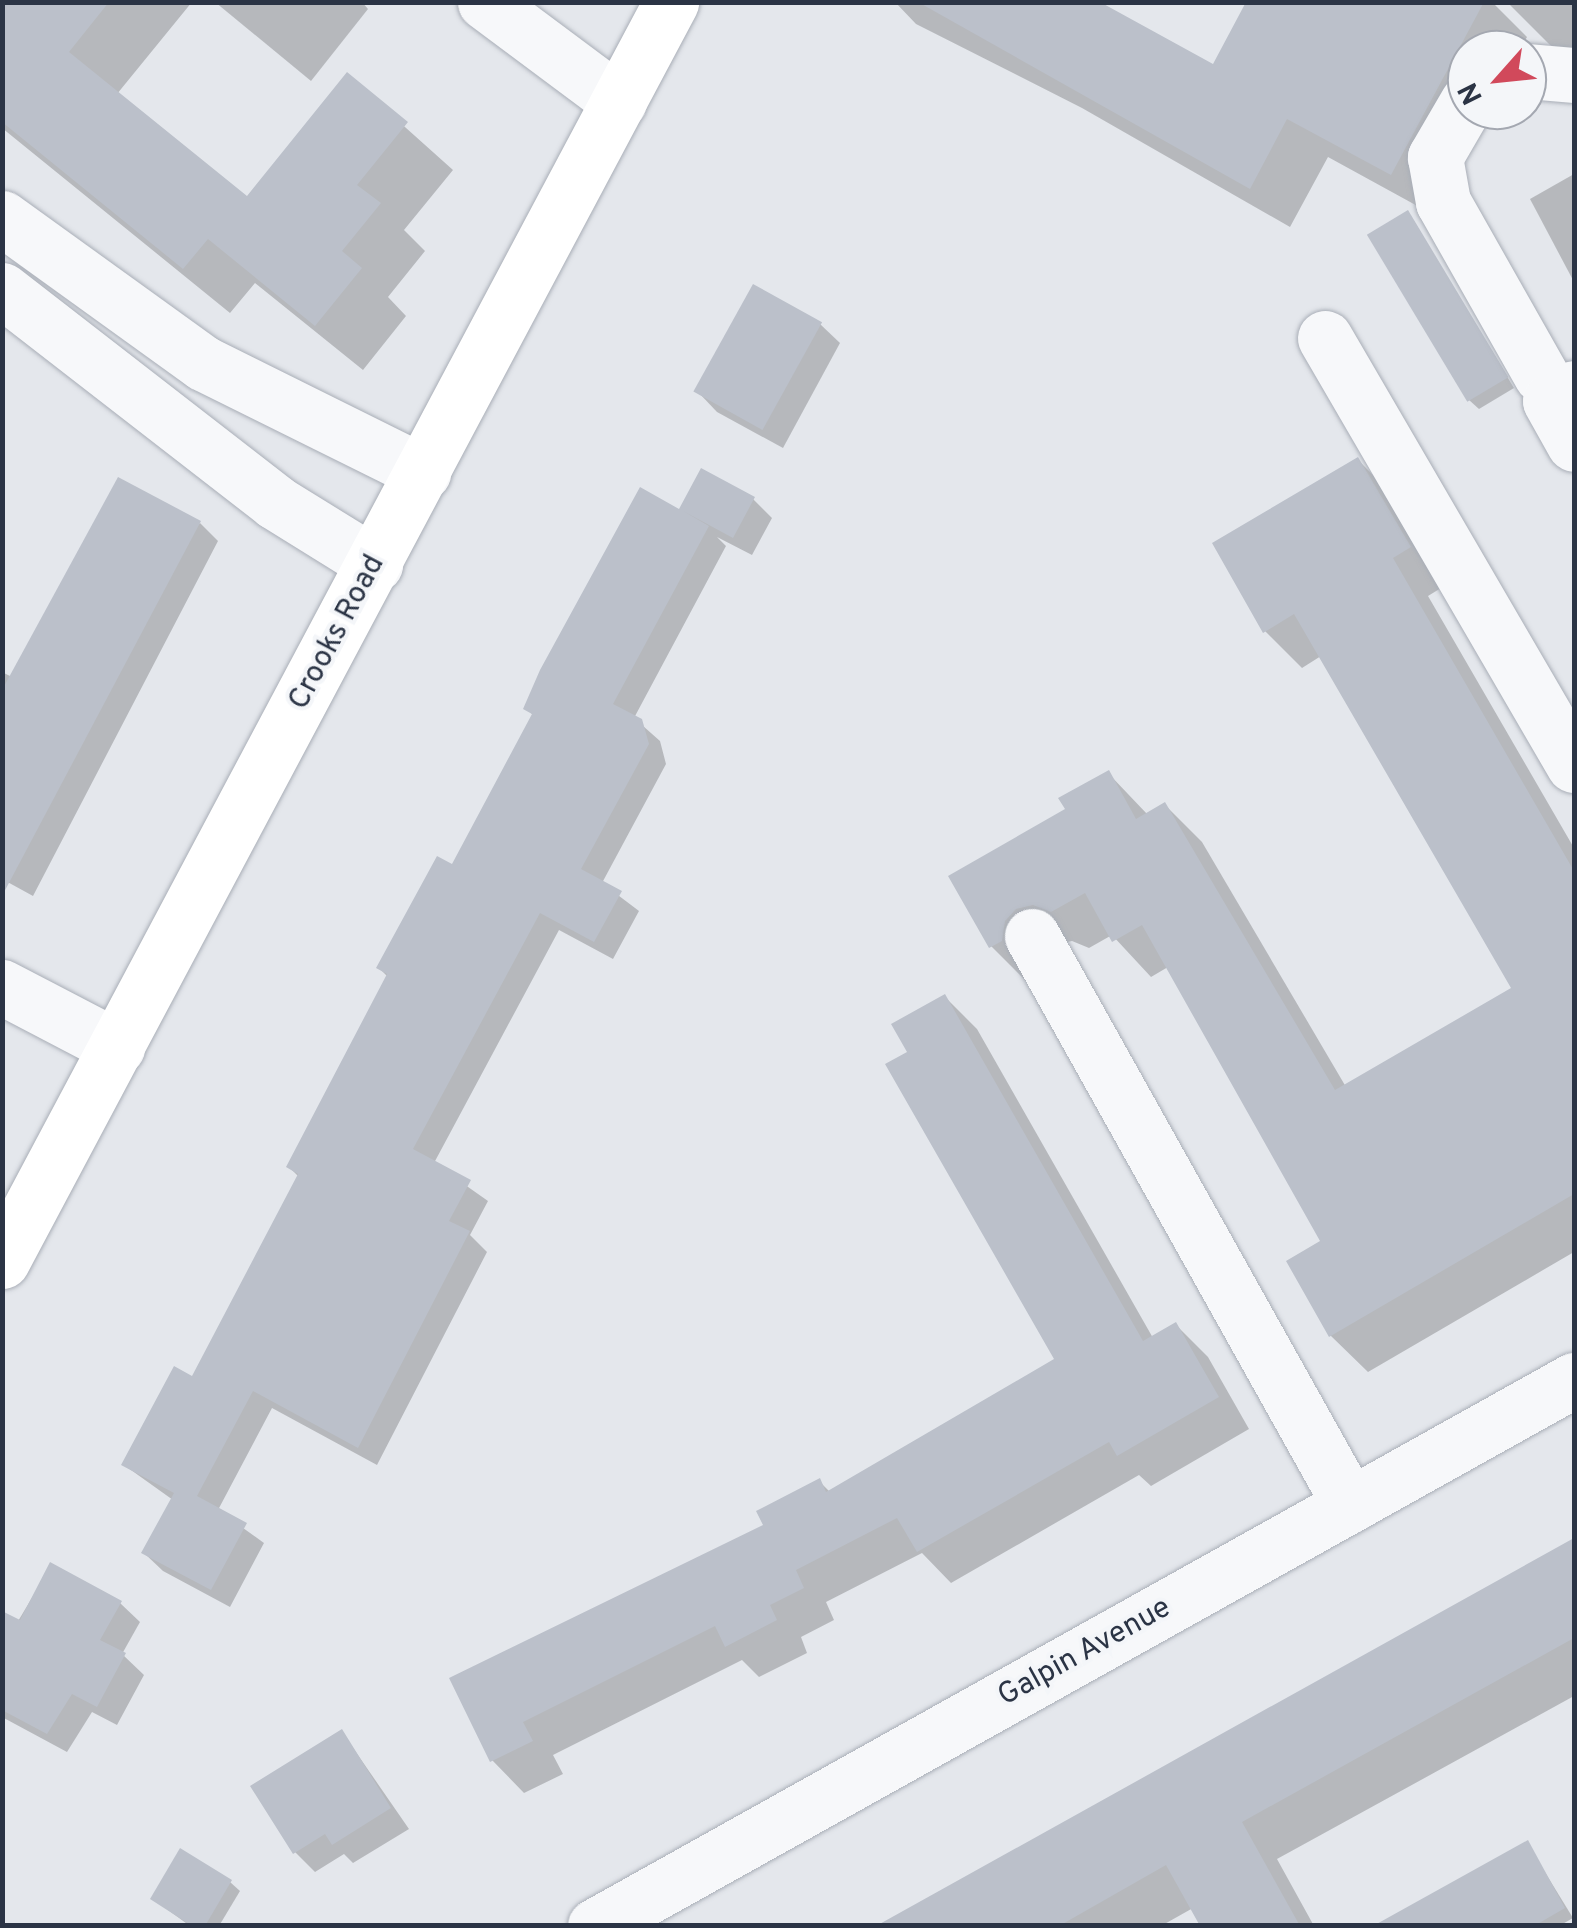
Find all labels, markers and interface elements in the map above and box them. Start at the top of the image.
north arrow [1447,30,1547,130]
text: N [1451,76,1493,110]
street label: Crooks Road [282,549,394,717]
street label: Galpin Avenue [992,1590,1178,1716]

